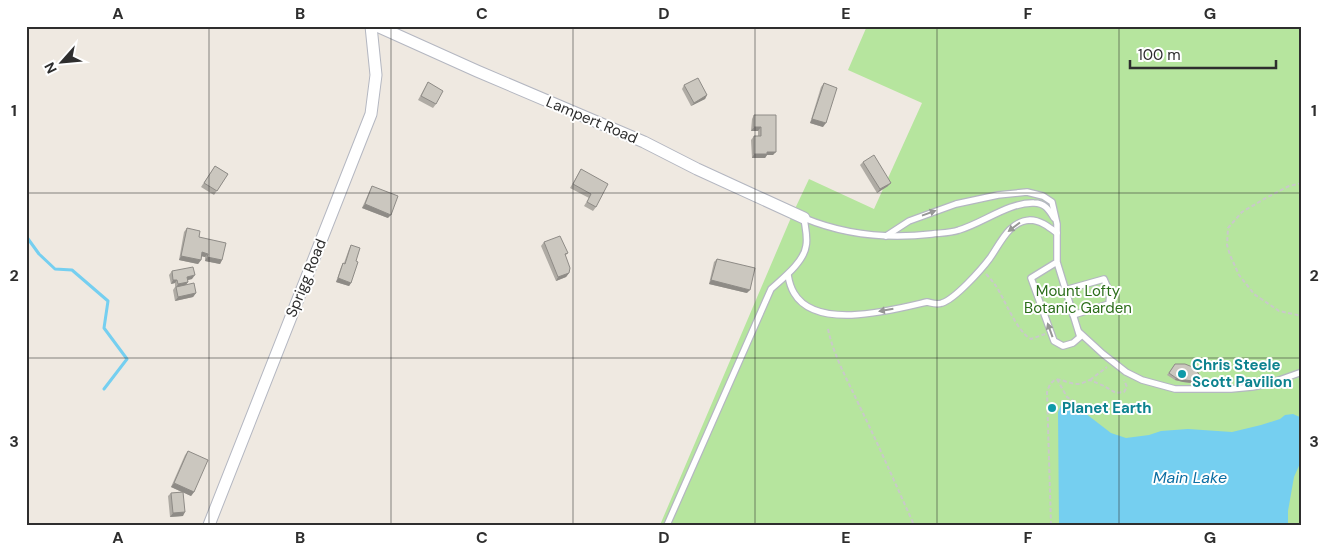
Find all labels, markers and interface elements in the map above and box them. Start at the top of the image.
text: A [112,3,124,24]
text: B [295,3,305,24]
text: C [476,3,488,24]
text: D [658,3,670,24]
text: E [841,3,851,24]
text: F [1024,3,1033,24]
text: G [1204,3,1216,24]
north arrow [38,38,88,88]
scale bar [1130,38,1277,70]
text: 100 m [1138,45,1181,65]
text: N [40,59,61,77]
street label: Lampert Road [543,92,641,148]
text: 1 [11,100,17,121]
text: 1 [1311,100,1317,121]
one-way arrow [922,209,937,217]
one-way arrow [1007,222,1021,232]
street label: Sprigg Road [281,236,331,320]
text: 2 [9,265,19,286]
text: 2 [1309,265,1319,286]
park label: Mount Lofty Botanic Garden [1024,281,1132,318]
one-way arrow [878,307,894,315]
one-way arrow [1046,323,1053,338]
place label: Chris Steele Scott Pavilion [1192,355,1292,392]
marker: Chris Steele Scott Pavilion [1176,368,1188,380]
place label: Planet Earth [1062,398,1152,418]
marker: Planet Earth [1046,402,1058,414]
text: 3 [9,431,19,452]
text: 3 [1309,431,1319,452]
water label: Main Lake [1153,467,1227,488]
text: A [112,527,124,548]
text: B [295,527,305,548]
text: C [476,527,488,548]
text: D [658,527,670,548]
text: E [841,527,851,548]
text: F [1024,527,1033,548]
text: G [1204,527,1216,548]

